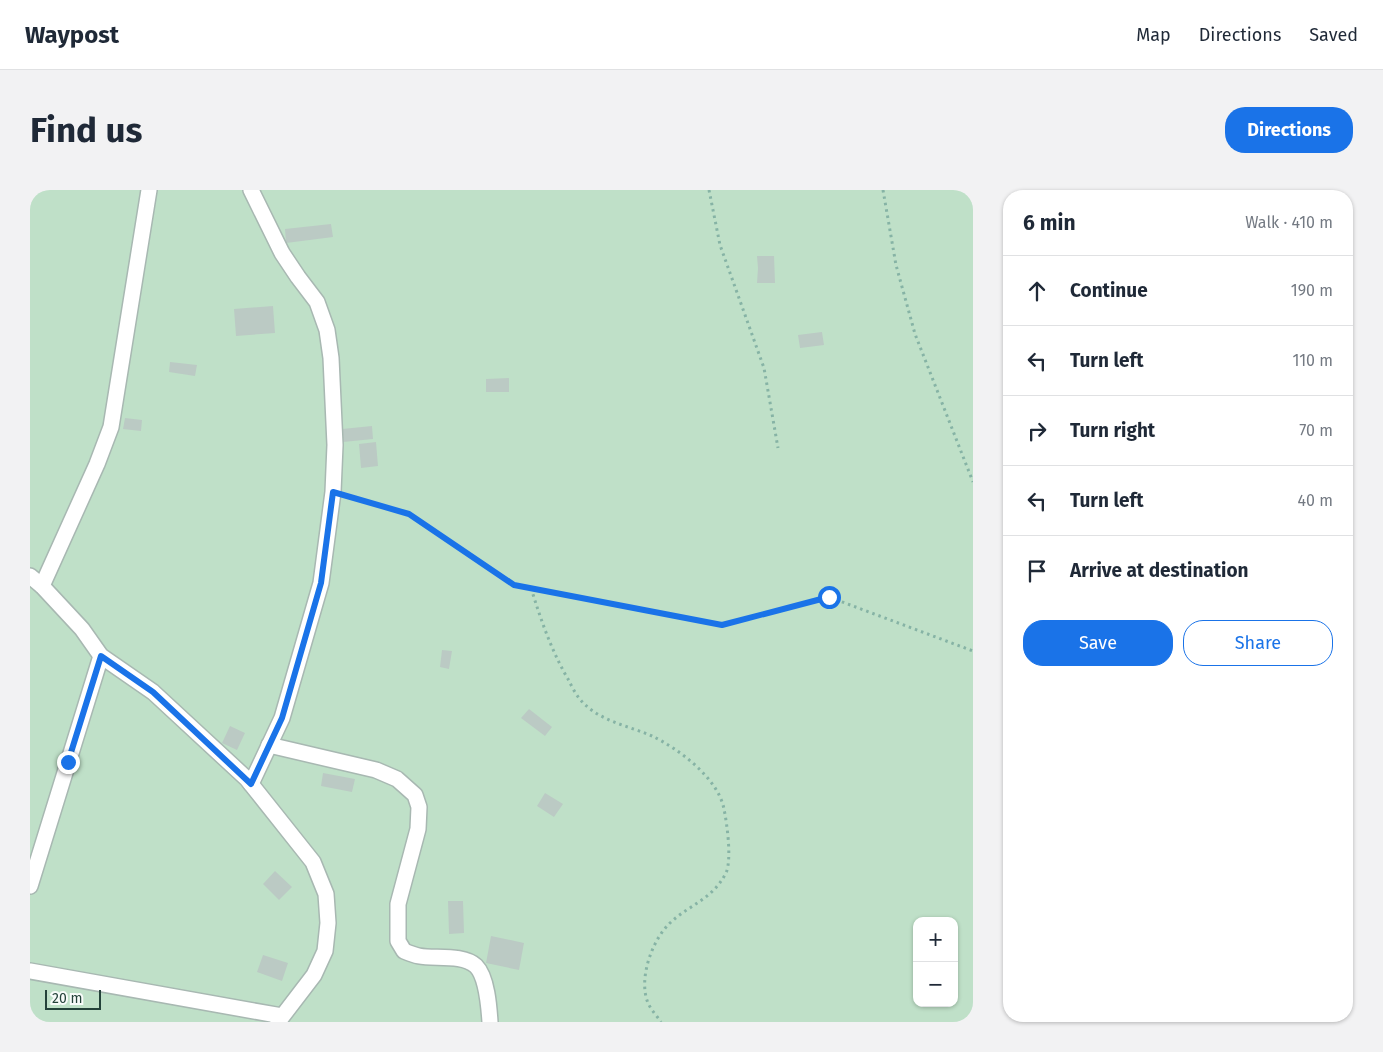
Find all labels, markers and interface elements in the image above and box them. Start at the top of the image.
text: Waypost [25,21,119,49]
text: Map [1136,24,1171,46]
text: Directions [1199,24,1281,46]
text: Saved [1309,24,1358,46]
button: Directions [1225,107,1353,153]
text: Find us [30,109,142,151]
text: 6 min [1023,210,1076,236]
text: Walk · 410 m [1245,213,1333,232]
icon: ahead [1023,277,1051,305]
text: Continue [1070,279,1148,302]
text: 190 m [1291,281,1333,300]
icon: left [1023,347,1051,375]
text: Turn left [1070,349,1144,372]
text: 110 m [1292,351,1333,370]
icon: right [1023,417,1051,445]
text: Turn right [1070,419,1155,442]
text: 70 m [1299,421,1333,440]
icon: left [1023,487,1051,515]
text: Turn left [1070,489,1144,512]
text: 40 m [1298,491,1333,510]
icon: arrive [1023,557,1051,585]
text: Arrive at destination [1070,559,1249,582]
route start [818,586,841,609]
button: Save [1023,620,1173,666]
button: Share [1183,620,1333,666]
route end [57,751,80,774]
map controls [913,917,958,1007]
button: + [913,917,958,962]
button: − [913,962,958,1007]
scale bar [45,987,101,1010]
text: 20 m [52,990,82,1007]

